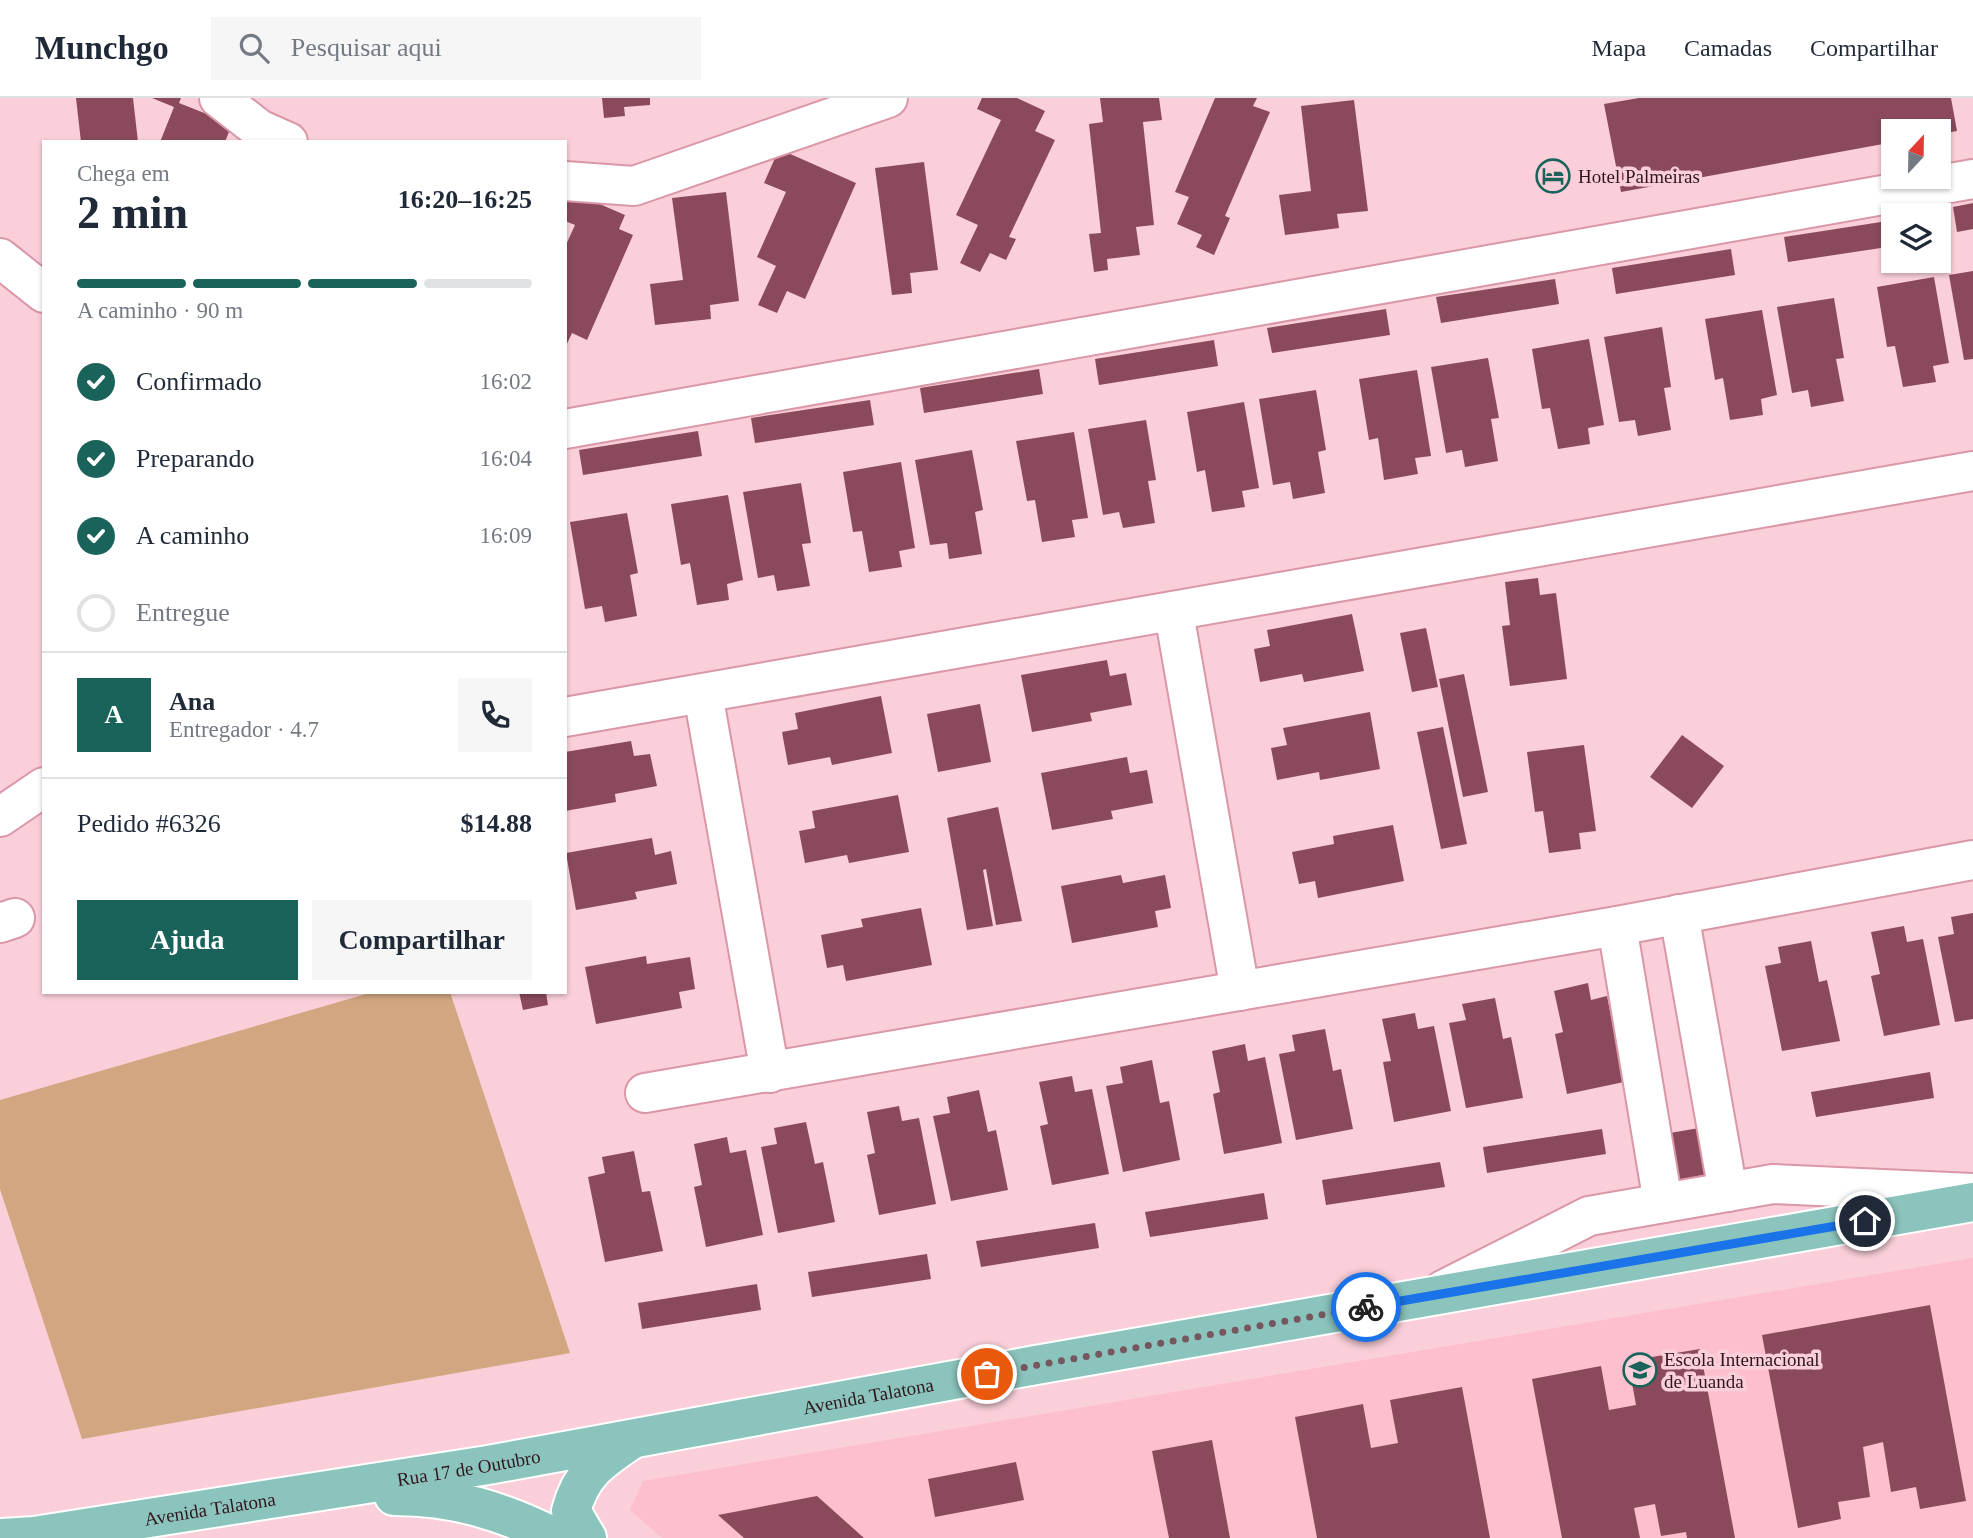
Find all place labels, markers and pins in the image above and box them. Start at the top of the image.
hotel icon: Hotel Palmeiras [1534,157,1572,195]
place label: Hotel Palmeiras [1578,166,1700,187]
pin [1835,1191,1895,1251]
pin [957,1344,1017,1404]
place label: Escola Internacional de Luanda [1664,1349,1820,1392]
school or university icon: Escola Internacional de Luanda [1621,1351,1659,1389]

